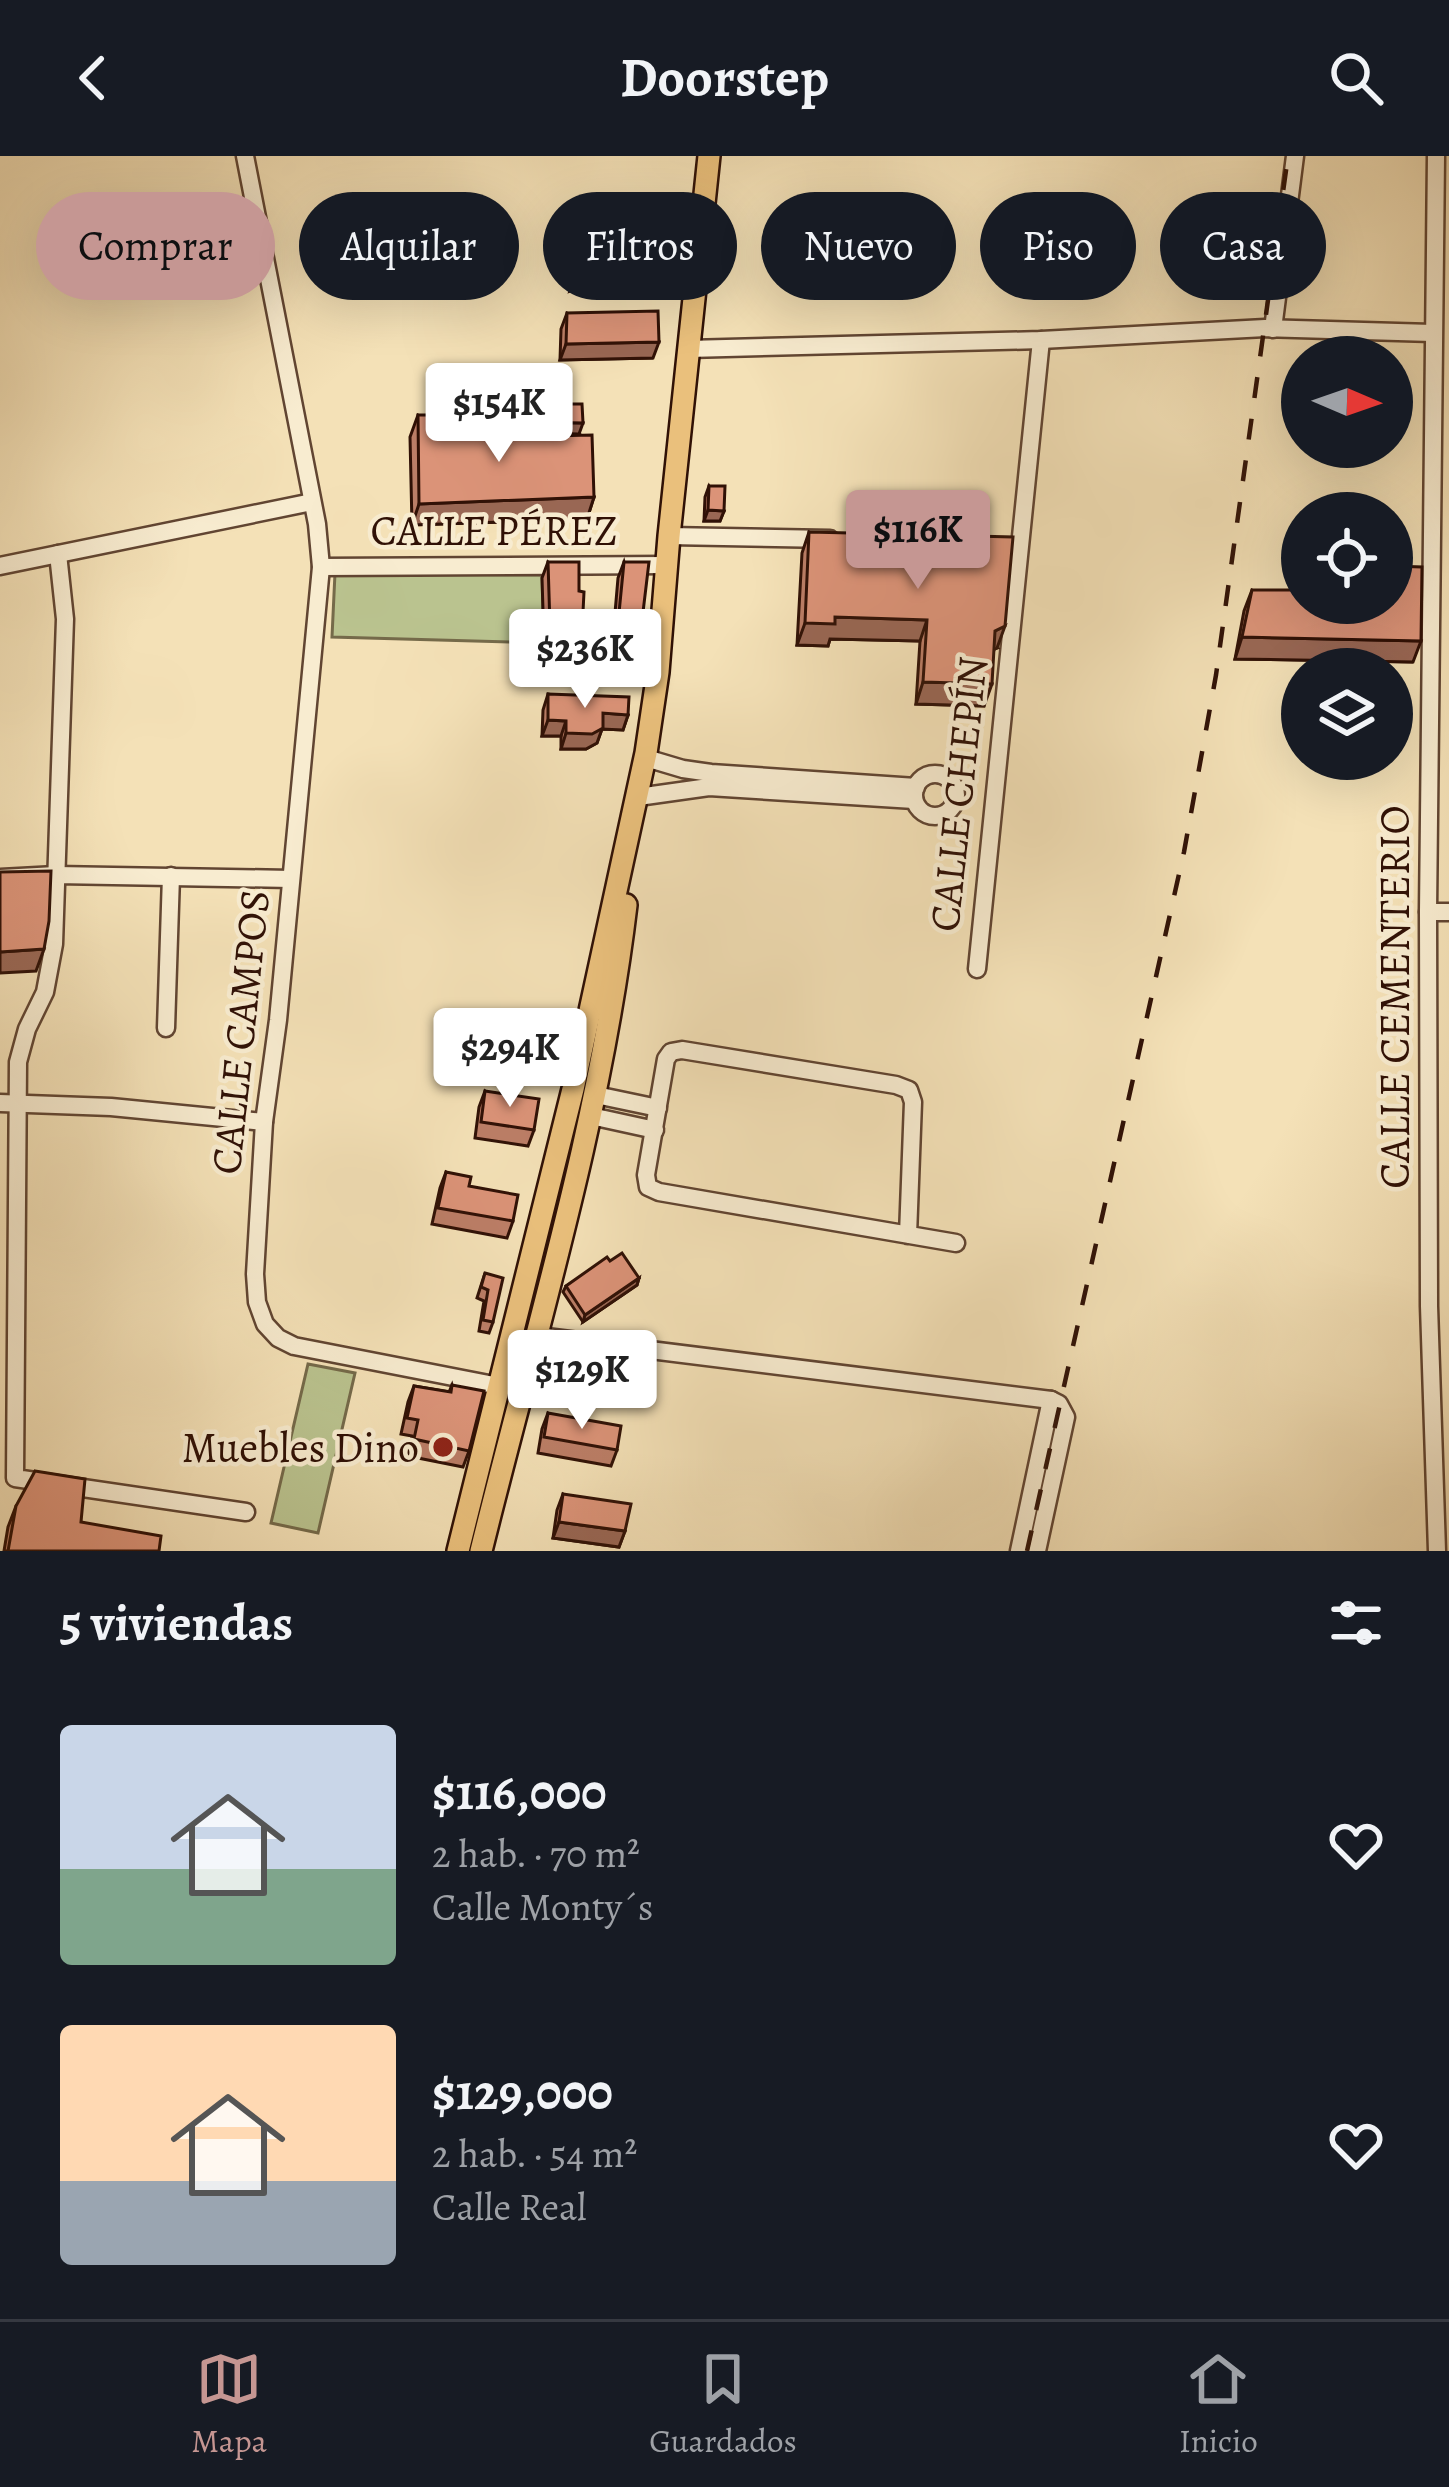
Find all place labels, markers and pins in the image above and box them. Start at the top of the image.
pin: $154K [415,363,583,465]
pin: $116K [834,490,1002,592]
pin: $236K [501,609,669,711]
pin: $294K [426,1008,594,1110]
pin: $129K [498,1330,666,1432]
place label: Muebles Dino [182,1419,419,1476]
marker: Muebles Dino [430,1434,456,1460]

